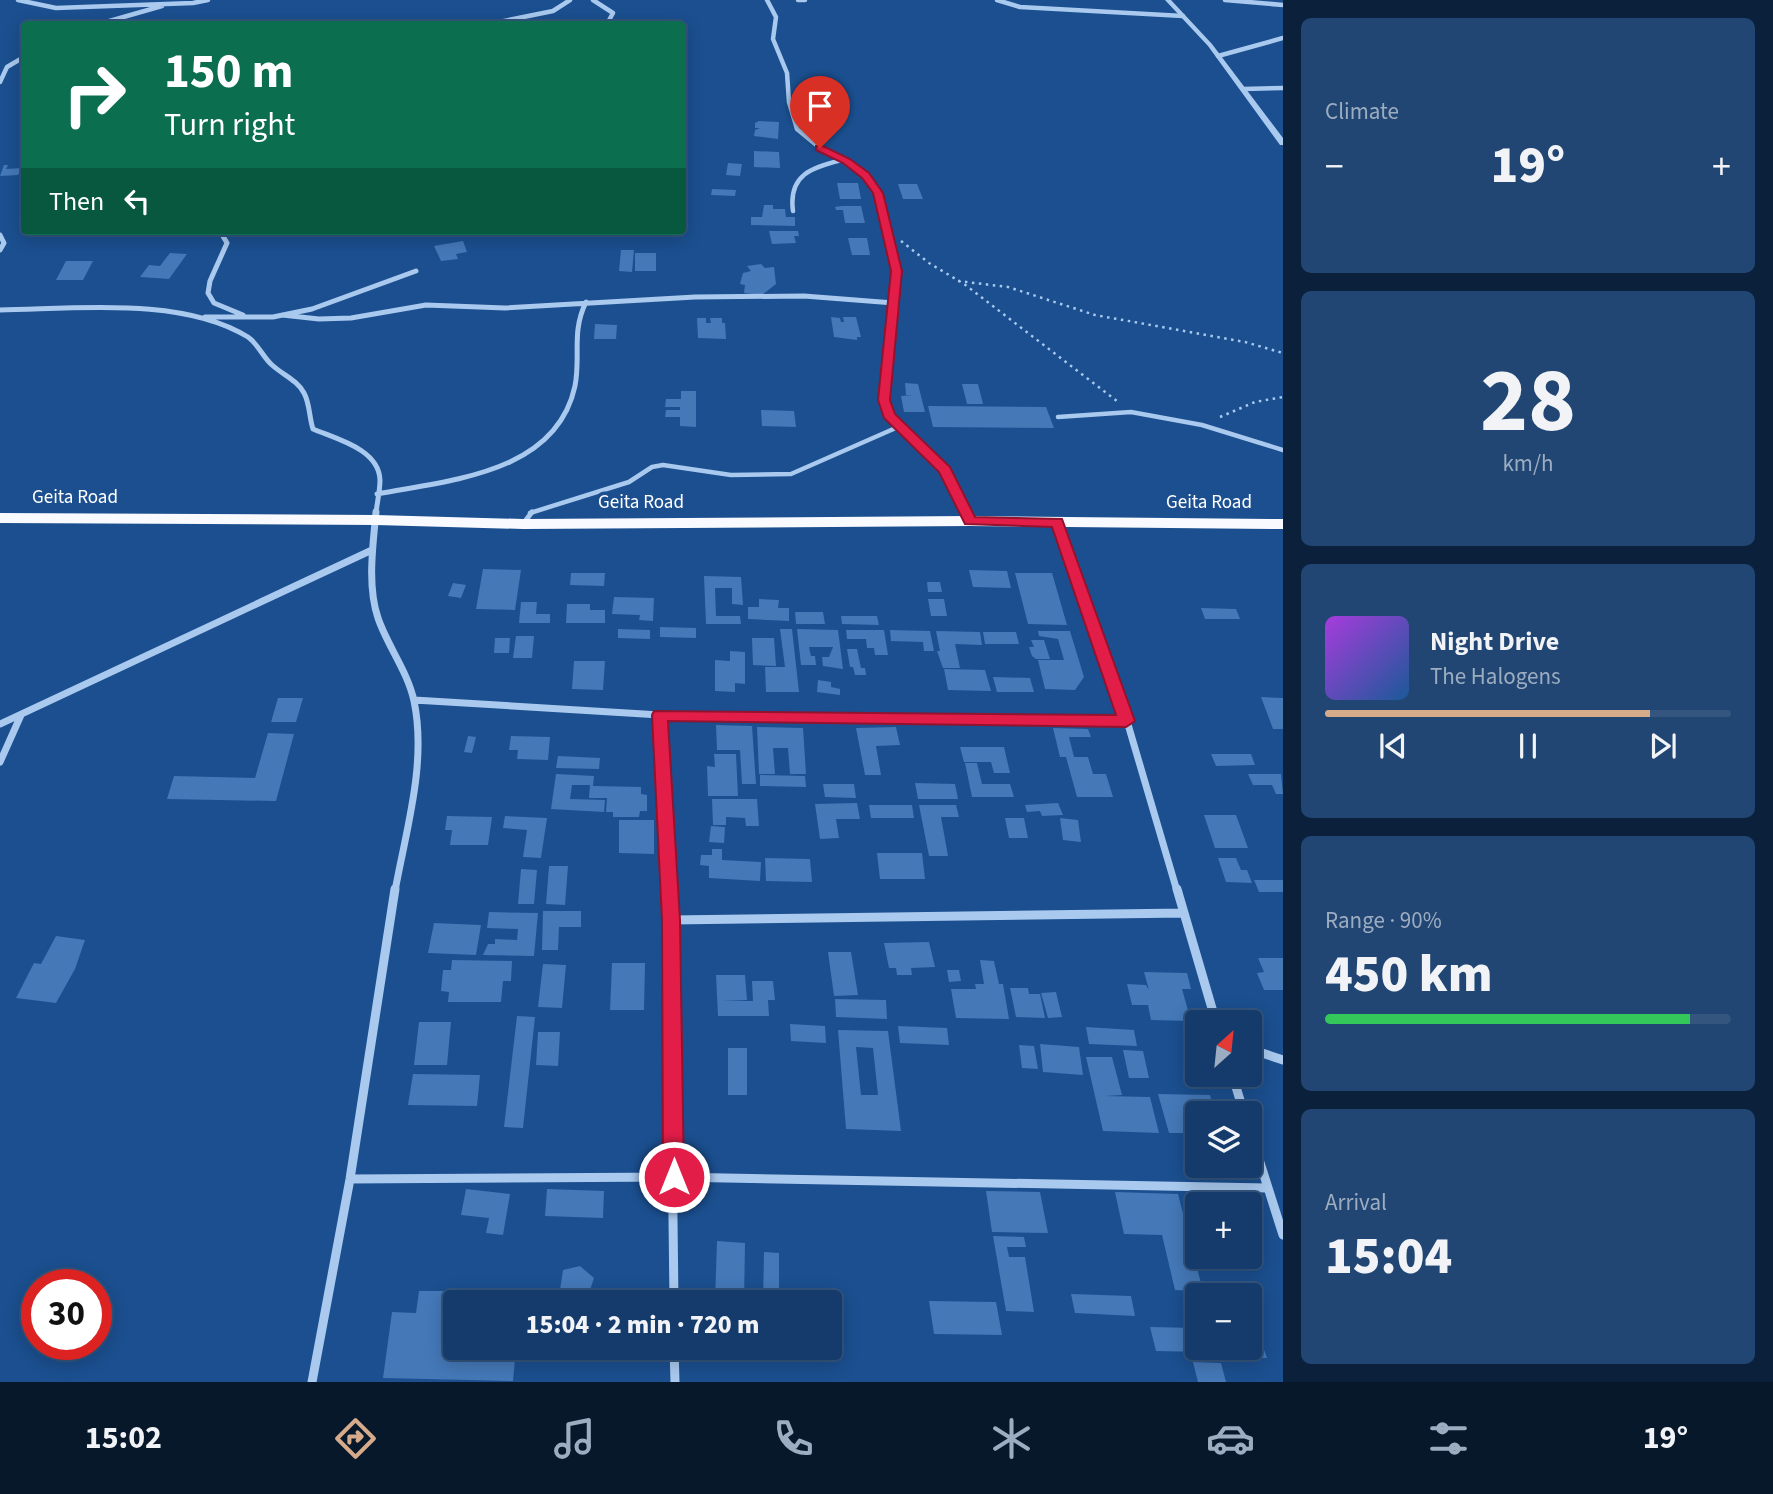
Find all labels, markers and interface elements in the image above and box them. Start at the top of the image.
text: 150 m [164,37,293,107]
icon: right [49,49,140,140]
pin [790,76,850,148]
icon: arrive [801,87,839,125]
text: Climate [1325,95,1399,128]
text: Turn right [164,102,295,148]
text: 19° [1491,129,1565,203]
text: − [1325,140,1344,194]
text: + [1712,140,1731,194]
icon: left [118,182,156,220]
text: Then [49,183,104,220]
text: 28 [1480,337,1576,466]
text: km/h [1502,447,1554,480]
street label: Geita Road [32,484,118,511]
street label: Geita Road [598,489,684,516]
street label: Geita Road [1166,489,1252,516]
text: Night Drive [1430,623,1559,660]
text: The Halogens [1430,660,1561,693]
icon: previous [1374,727,1412,765]
icon: pause [1509,727,1547,765]
icon: next [1644,727,1682,765]
text: Range · 90% [1325,904,1442,937]
text: 450 km [1325,938,1493,1012]
north arrow [1185,1010,1262,1087]
map controls [1185,1010,1262,1360]
button: layers [1185,1101,1262,1178]
position arrow [637,1140,711,1214]
text: Arrival [1325,1186,1387,1219]
button: + [1185,1192,1262,1269]
text: 15:04 [1325,1220,1452,1294]
speed limit sign: 30 [21,1269,112,1360]
button: − [1185,1283,1262,1360]
text: 15:04 · 2 min · 720 m [526,1306,759,1343]
icon: directions [331,1414,380,1463]
icon: music [550,1414,599,1463]
icon: phone [769,1414,818,1463]
icon: climate [987,1414,1036,1463]
icon: car [1206,1414,1255,1463]
icon: filters [1424,1414,1473,1463]
text: 15:02 [85,1415,162,1461]
text: 19° [1643,1415,1688,1461]

